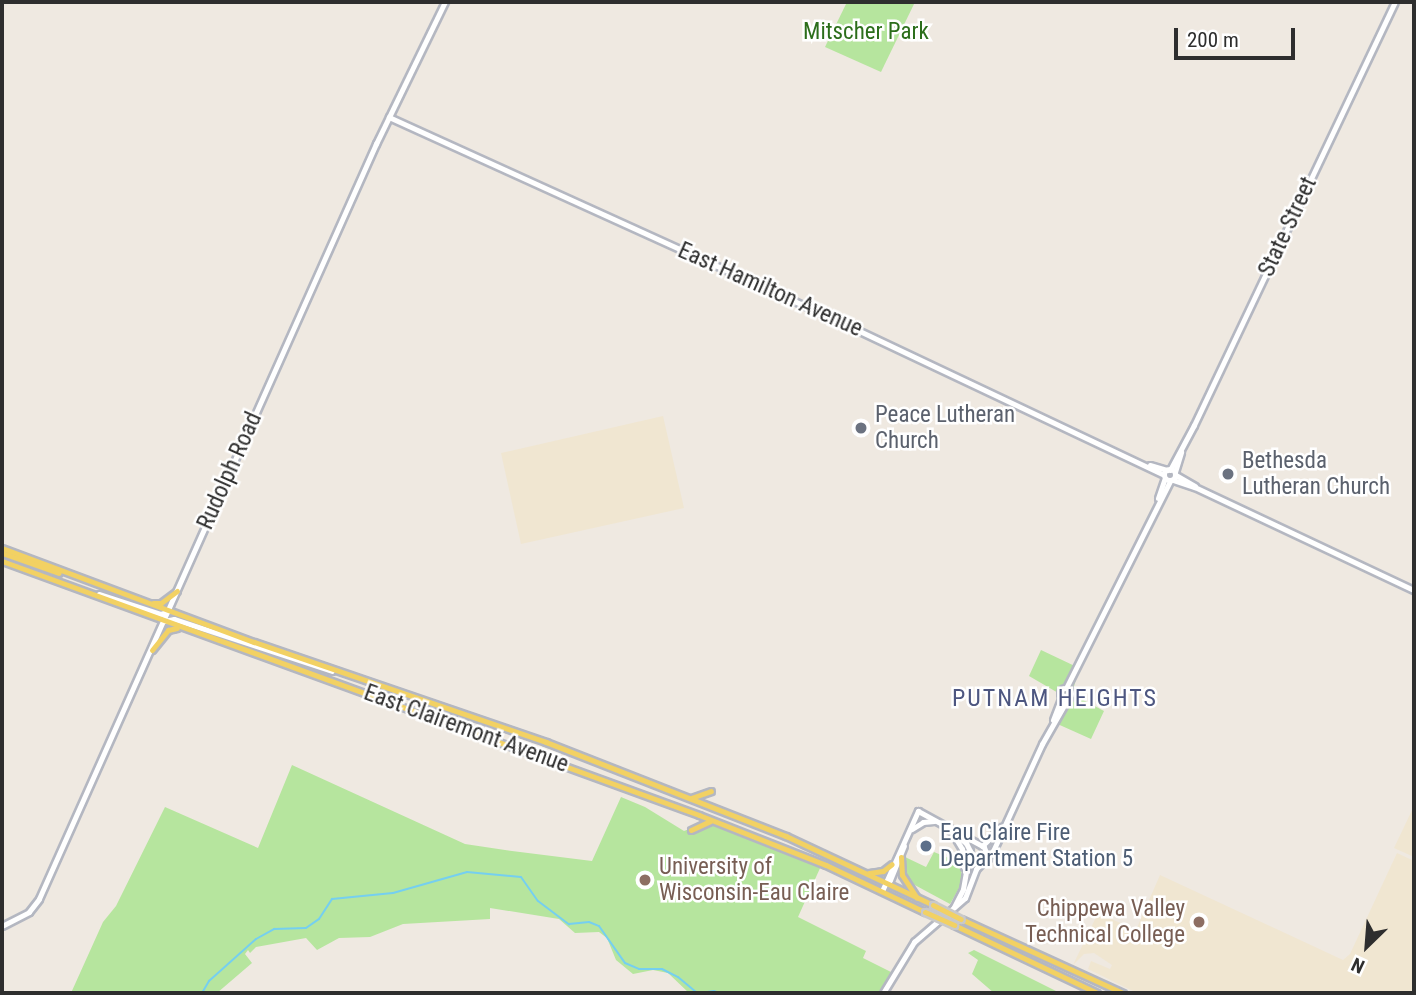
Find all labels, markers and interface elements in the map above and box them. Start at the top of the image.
scale bar [1178,14,1299,58]
park label: Mitscher Park [803,18,929,46]
text: 200 m [1187,28,1239,52]
street label: State Street [1253,173,1323,281]
street label: East Hamilton Avenue [674,237,866,343]
place label: Peace Lutheran Church [875,401,1015,455]
street label: Rudolph Road [192,408,268,534]
marker: Peace Lutheran Church [853,420,869,436]
place label: Bethesda Lutheran Church [1242,447,1390,501]
marker: Bethesda Lutheran Church [1220,466,1236,482]
street label: East Clairemont Avenue [360,679,572,779]
district label: PUTNAM HEIGHTS [954,685,1156,713]
place label: Eau Claire Fire Department Station 5 [940,819,1133,873]
marker: Eau Claire Fire Department Station 5 [918,838,934,854]
place label: University of Wisconsin-Eau Claire [659,853,849,907]
marker: University of Wisconsin-Eau Claire [637,872,653,888]
place label: Chippewa Valley Technical College [1025,895,1185,949]
north arrow [1332,911,1402,981]
marker: Chippewa Valley Technical College [1191,914,1207,930]
text: N [1348,953,1368,978]

